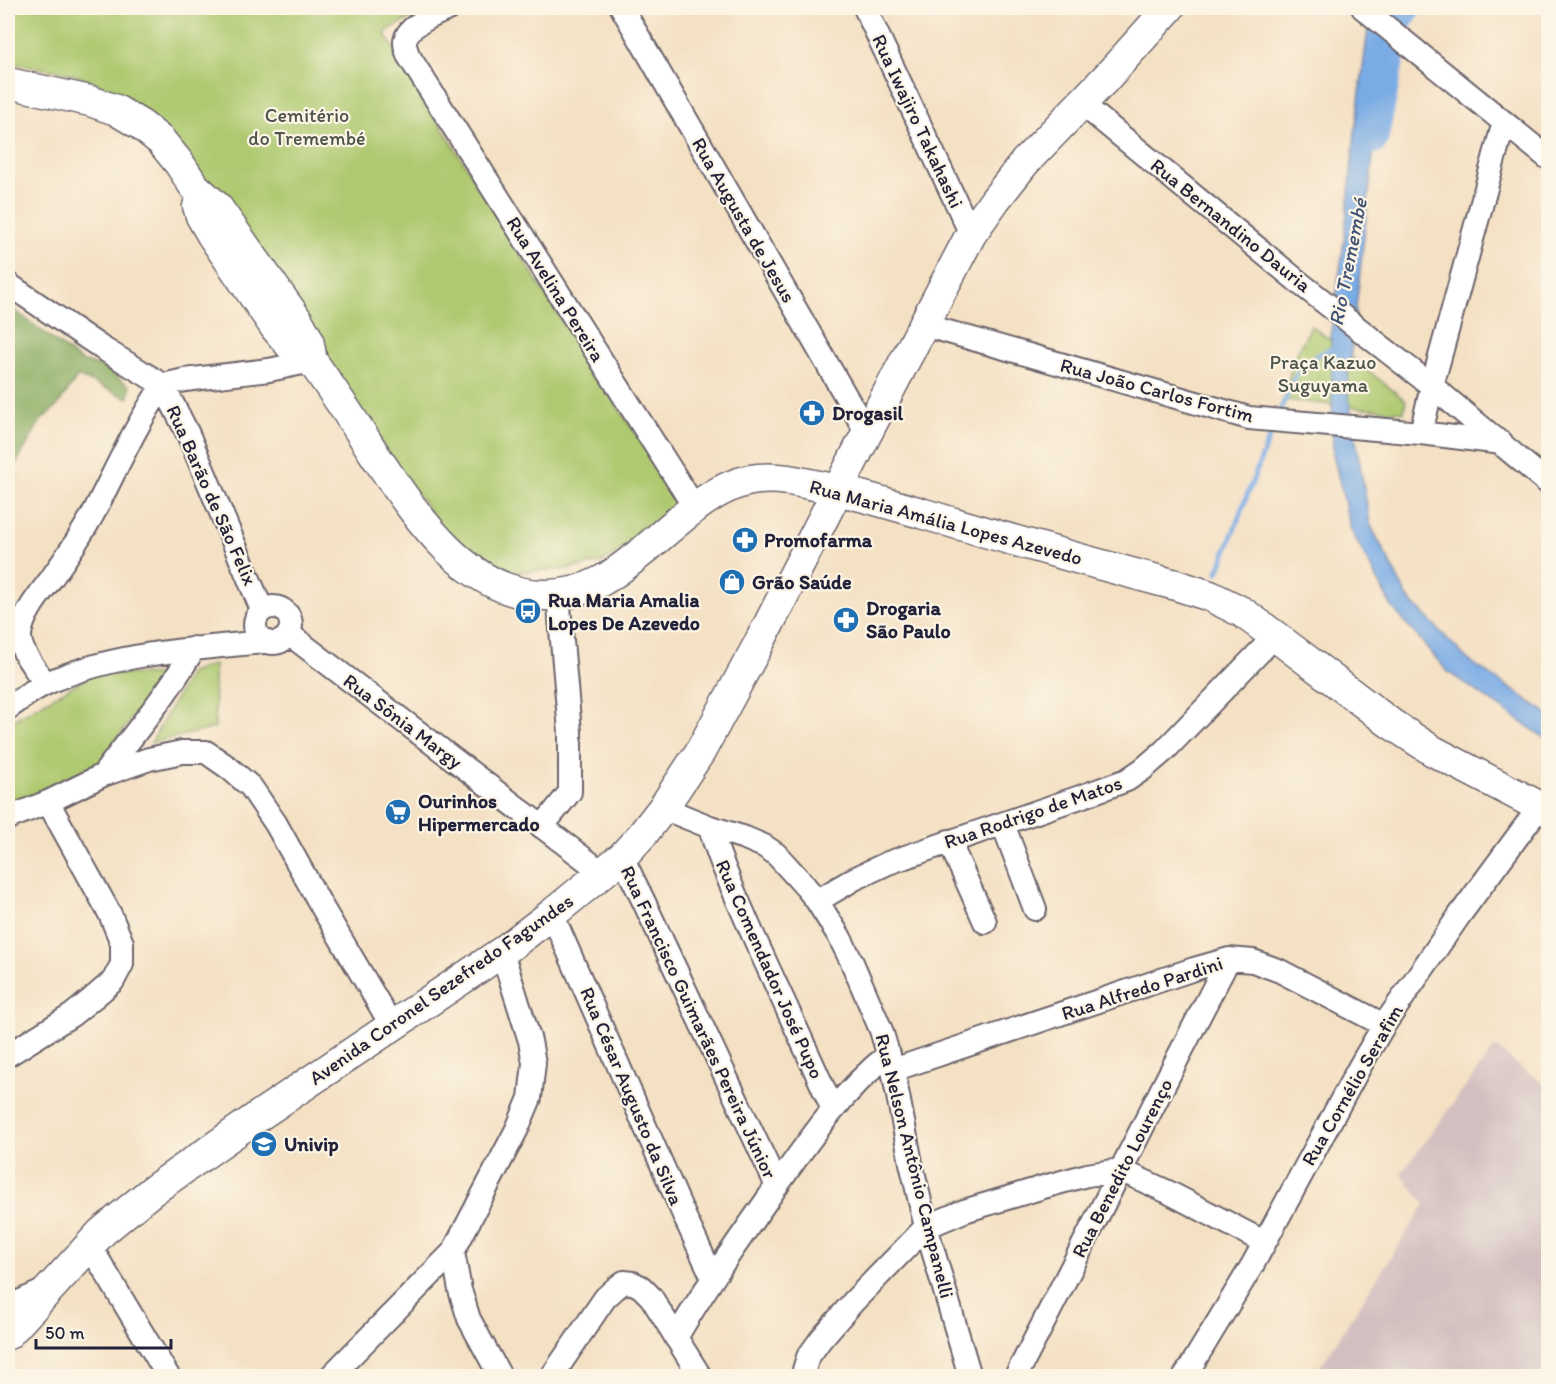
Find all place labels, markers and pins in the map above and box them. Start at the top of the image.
pharmacy icon: Drogasil [797,398,827,428]
place label: Drogasil [832,401,903,426]
pharmacy icon: Promofarma [730,525,760,555]
place label: Promofarma [764,528,873,552]
shop icon: Grão Saúde [717,567,747,597]
place label: Grão Saúde [752,570,852,594]
place label: Rua Maria Amalia Lopes De Azevedo [548,588,700,636]
bus stop icon: Rua Maria Amalia Lopes De Azevedo [513,596,543,626]
place label: Drogaria São Paulo [866,596,951,643]
pharmacy icon: Drogaria São Paulo [831,605,861,635]
place label: Ourinhos Hipermercado [418,789,540,837]
supermarket icon: Ourinhos Hipermercado [383,797,413,827]
school or university icon: Univip [249,1129,279,1159]
place label: Univip [284,1132,339,1157]

